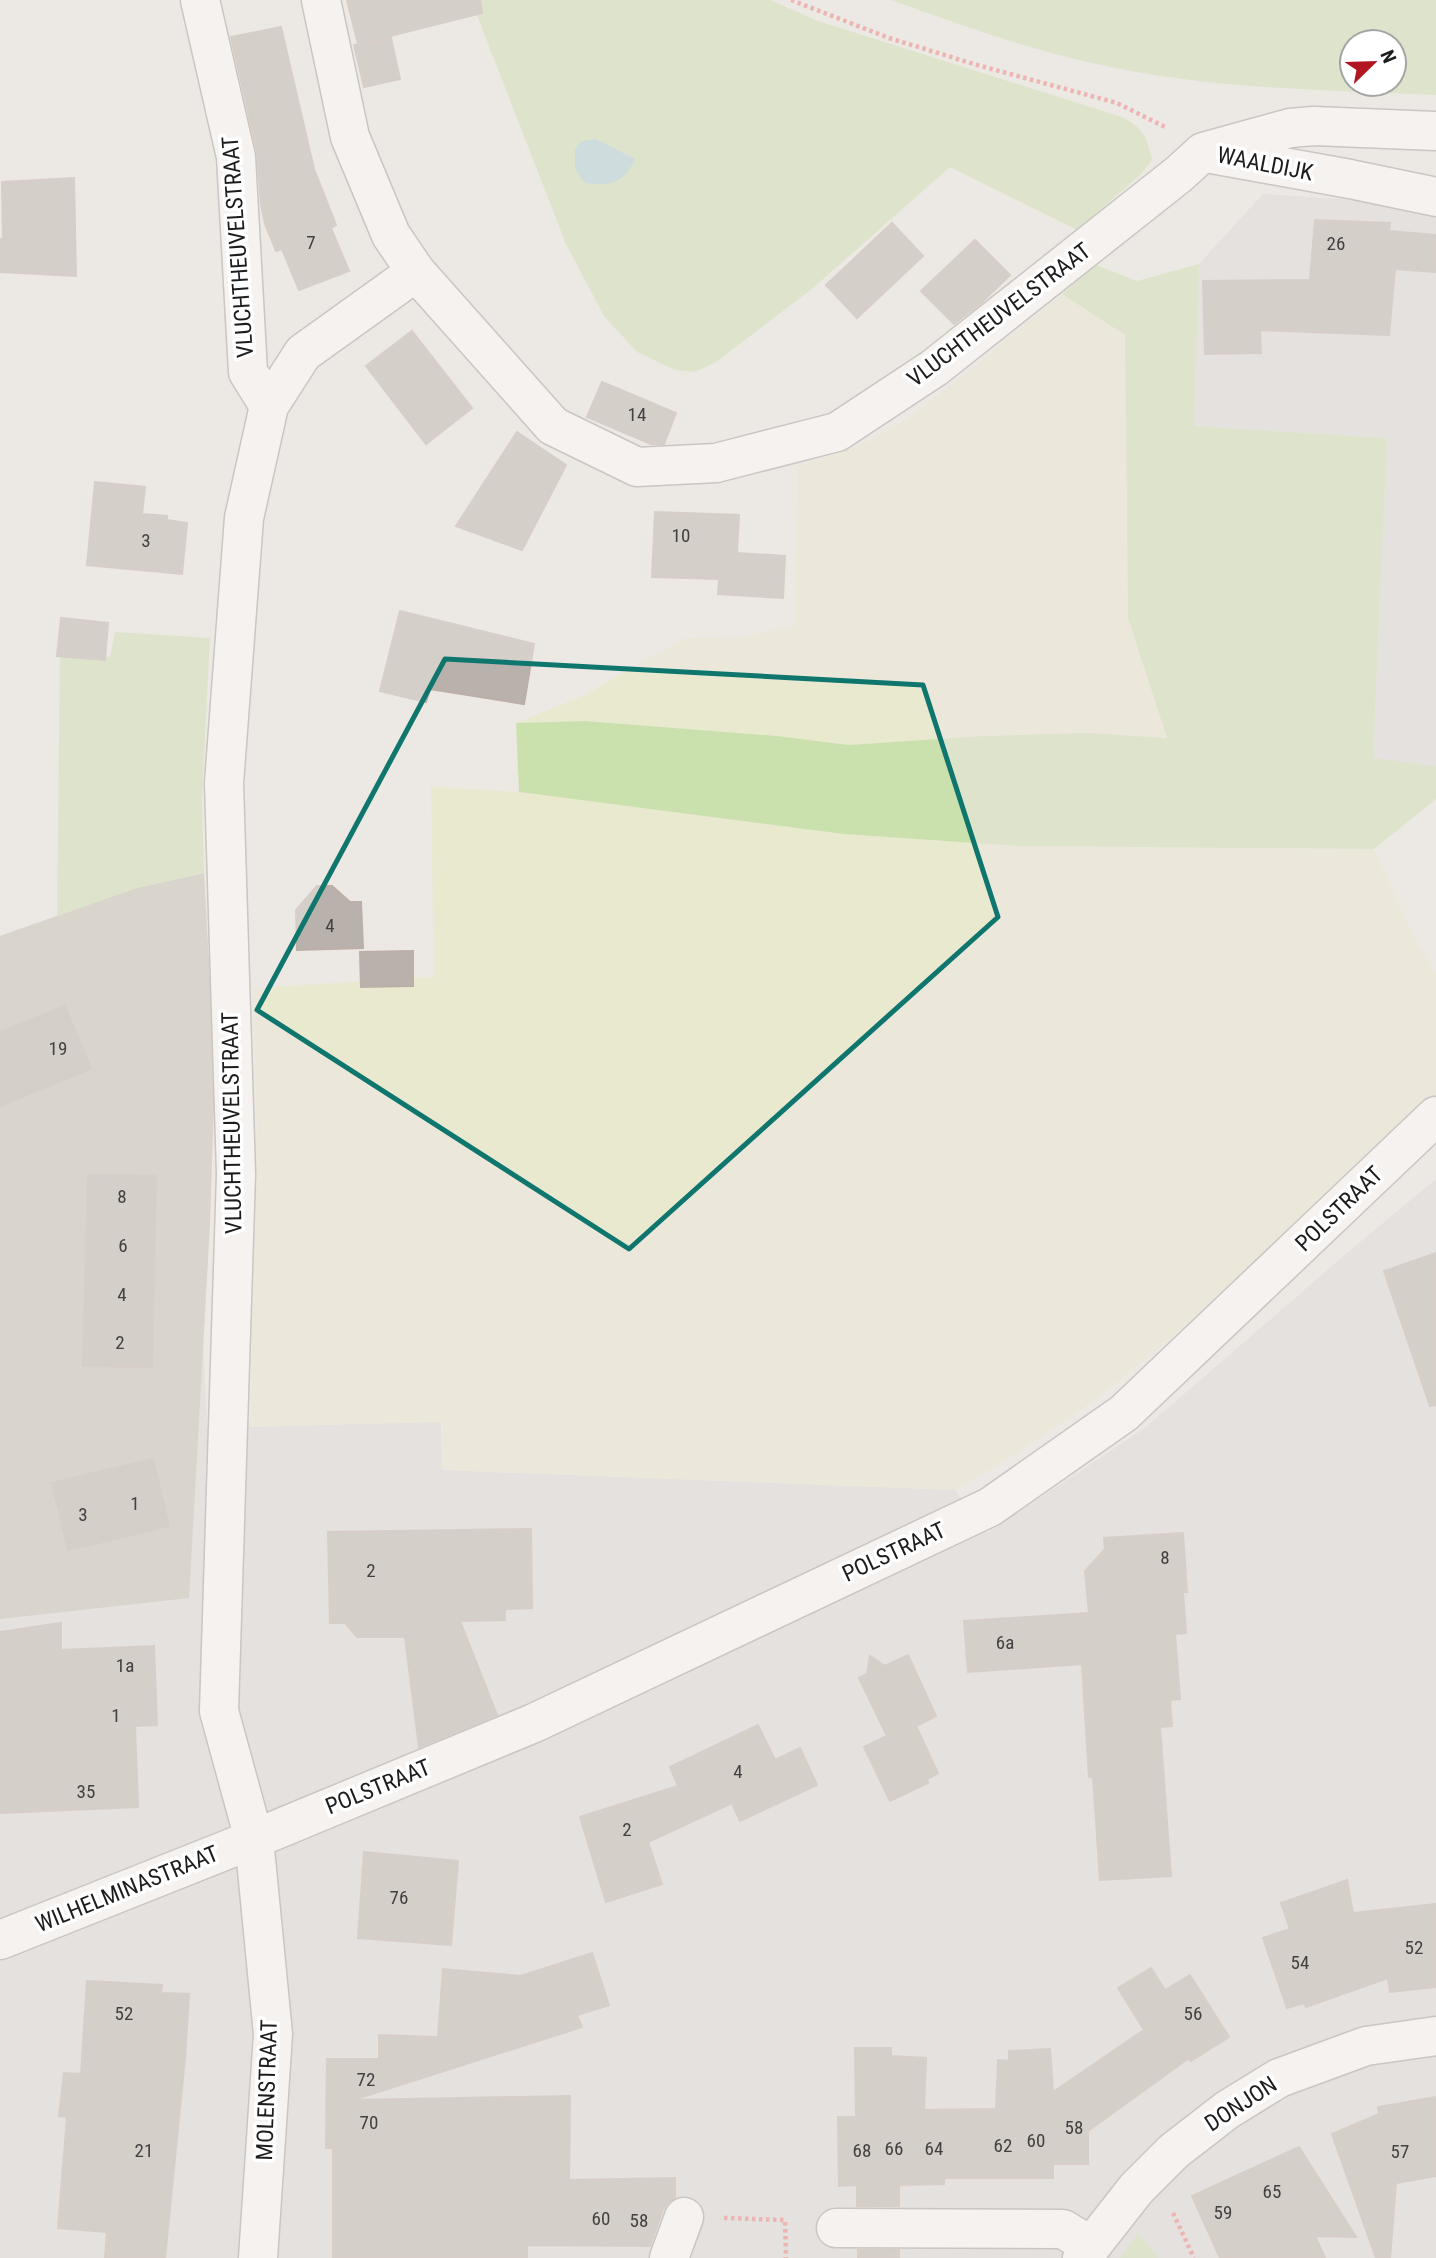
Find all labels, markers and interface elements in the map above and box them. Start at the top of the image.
north arrow [1338,28,1408,98]
text: N [1375,47,1401,66]
street label: VLUCHTHEUVELSTRAAT [217,135,259,359]
street label: WAALDIJK [1215,141,1316,187]
house number: 7 [306,231,316,254]
house number: 26 [1327,232,1345,255]
street label: VLUCHTHEUVELSTRAAT [902,237,1096,393]
house number: 14 [628,403,646,426]
house number: 10 [672,524,690,547]
house number: 3 [141,529,151,552]
house number: 4 [325,914,335,937]
street label: VLUCHTHEUVELSTRAAT [217,1012,247,1234]
house number: 19 [49,1037,67,1060]
street label: POLSTRAAT [1290,1161,1388,1257]
house number: 8 [117,1185,127,1208]
house number: 6 [118,1234,128,1257]
house number: 4 [117,1283,127,1306]
house number: 2 [115,1331,125,1354]
house number: 1 [130,1492,140,1515]
house number: 3 [78,1503,88,1526]
street label: POLSTRAAT [838,1516,950,1588]
house number: 8 [1160,1546,1170,1569]
house number: 2 [366,1559,376,1582]
house number: 6a [996,1631,1014,1654]
house number: 1a [116,1654,134,1677]
house number: 1 [111,1704,121,1727]
street label: POLSTRAAT [322,1754,434,1820]
house number: 4 [733,1760,743,1783]
house number: 35 [77,1780,95,1803]
house number: 2 [622,1818,632,1841]
street label: WILHELMINASTRAAT [32,1840,222,1938]
house number: 76 [390,1886,408,1909]
house number: 52 [1405,1936,1423,1959]
house number: 54 [1291,1951,1309,1974]
house number: 52 [115,2002,133,2025]
house number: 56 [1184,2002,1202,2025]
street label: MOLENSTRAAT [251,2019,283,2161]
house number: 72 [357,2068,375,2091]
street label: DONJON [1200,2071,1282,2137]
house number: 70 [360,2111,378,2134]
house number: 58 [1065,2116,1083,2139]
house number: 60 [1027,2129,1045,2152]
house number: 62 [994,2134,1012,2157]
house number: 66 [885,2137,903,2160]
house number: 64 [925,2137,943,2160]
house number: 21 [135,2139,153,2162]
house number: 68 [853,2139,871,2162]
house number: 57 [1391,2140,1409,2163]
house number: 65 [1263,2180,1281,2203]
house number: 59 [1214,2201,1232,2224]
house number: 60 [592,2207,610,2230]
house number: 58 [630,2209,648,2232]

